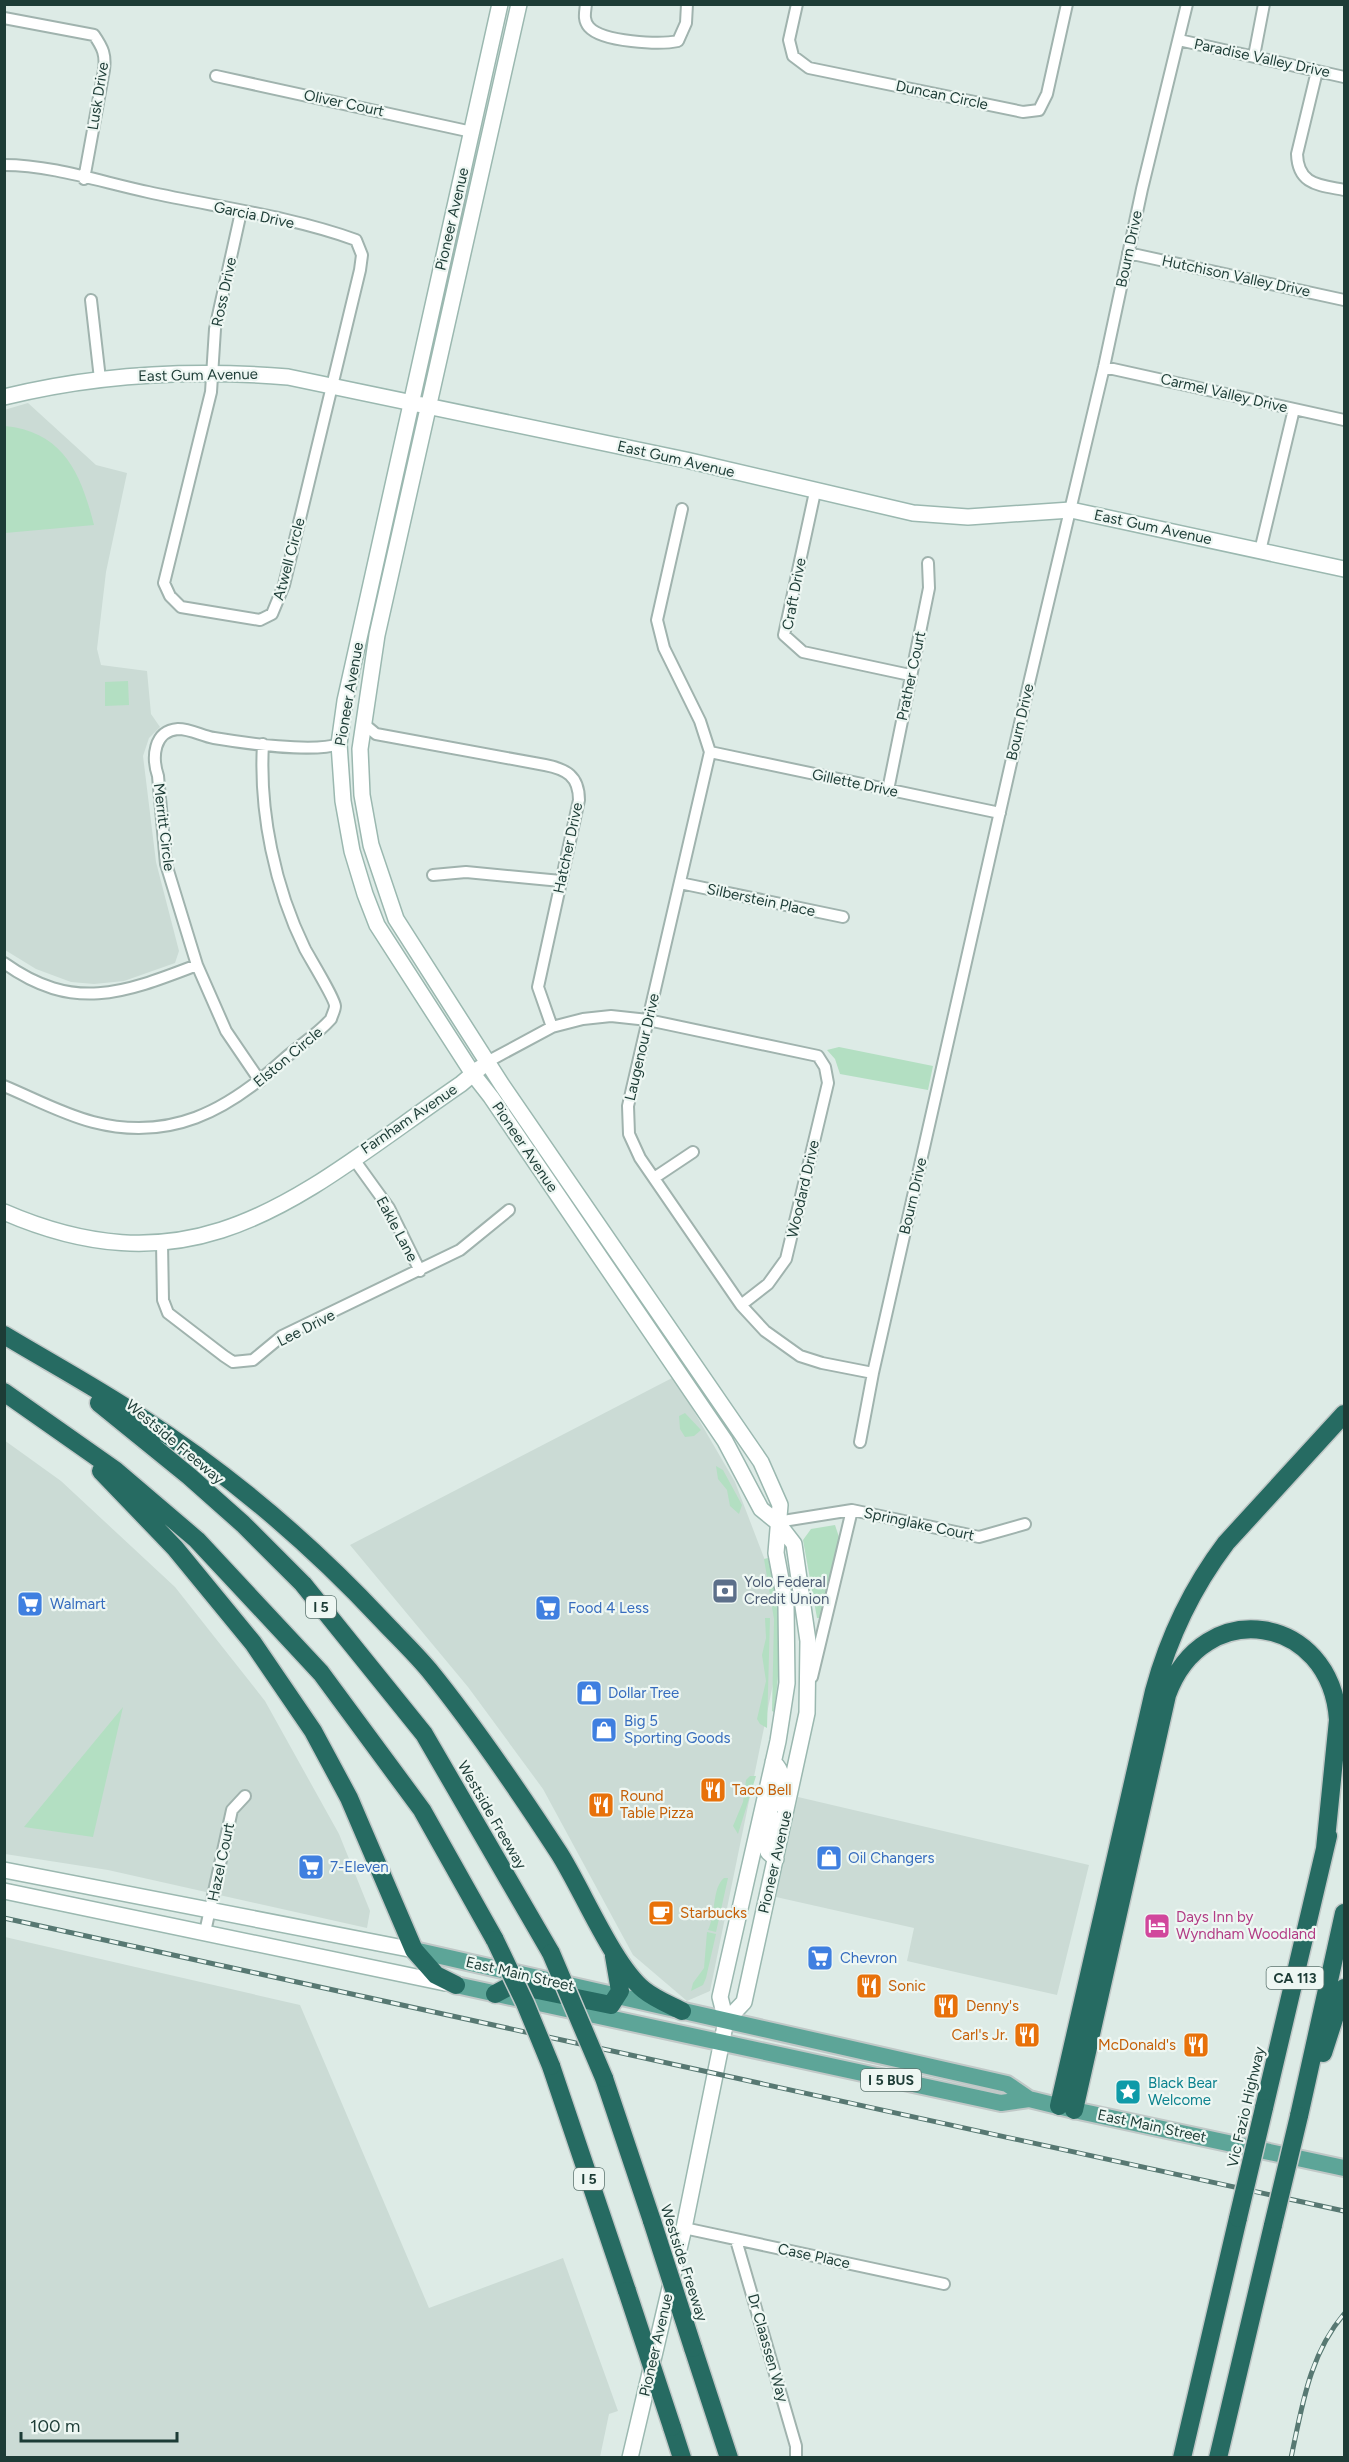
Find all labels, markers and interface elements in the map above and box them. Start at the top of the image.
street label: Paradise Valley Drive [1192,35,1332,81]
street label: Lusk Drive [84,61,112,131]
street label: Duncan Circle [894,76,990,114]
street label: Oliver Court [302,86,386,120]
street label: Pioneer Avenue [431,166,473,272]
street label: Garcia Drive [212,198,296,232]
street label: Bourn Drive [1112,209,1146,289]
street label: Hutchison Valley Drive [1160,251,1312,301]
street label: Ross Drive [208,256,240,328]
street label: East Gum Avenue [138,365,258,385]
street label: Carmel Valley Drive [1159,370,1289,416]
street label: East Gum Avenue [616,437,736,481]
street label: East Gum Avenue [1093,506,1213,548]
street label: Atwell Circle [269,516,309,602]
street label: Craft Drive [778,556,810,632]
street label: Prather Court [893,629,929,722]
street label: Pioneer Avenue [331,641,367,747]
street label: Bourn Drive [1002,682,1038,762]
street label: Gillette Drive [810,765,900,801]
street label: Merritt Circle [150,782,178,872]
street label: Hatcher Drive [550,801,586,895]
street label: Silberstein Place [705,880,817,920]
street label: Laugenour Drive [621,992,663,1102]
street label: Elston Circle [250,1023,326,1091]
street label: Farnham Avenue [357,1080,461,1158]
street label: Pioneer Avenue [488,1098,562,1196]
street label: Woodard Drive [783,1138,823,1240]
street label: Bourn Drive [895,1156,931,1236]
street label: Eakle Lane [372,1193,422,1265]
street label: Lee Drive [274,1306,338,1350]
street label: Westside Freeway [122,1396,228,1488]
street label: Springlake Court [862,1504,976,1545]
place label: Yolo Federal Credit Union [744,1573,829,1608]
bank icon: Yolo Federal Credit Union [710,1576,740,1606]
supermarket icon: Walmart [15,1589,45,1619]
supermarket icon: Food 4 Less [533,1593,563,1623]
place label: Walmart [50,1595,106,1613]
road number: I 5 [306,1596,336,1618]
place label: Food 4 Less [568,1599,649,1617]
shop icon: Dollar Tree [574,1678,604,1708]
place label: Dollar Tree [608,1684,679,1702]
place label: Big 5 Sporting Goods [624,1712,730,1747]
shop icon: Big 5 Sporting Goods [589,1715,619,1745]
street label: Westside Freeway [454,1758,530,1872]
restaurant icon: Taco Bell [698,1775,728,1805]
place label: Taco Bell [732,1781,791,1799]
place label: Round Table Pizza [620,1787,694,1822]
restaurant icon: Round Table Pizza [586,1790,616,1820]
street label: Pioneer Avenue [754,1809,796,1915]
street label: Hazel Court [204,1821,238,1903]
shop icon: Oil Changers [814,1843,844,1873]
place label: Oil Changers [848,1849,934,1867]
supermarket icon: 7-Eleven [296,1852,326,1882]
place label: 7-Eleven [330,1858,389,1876]
cafe icon: Starbucks [646,1898,676,1928]
place label: Starbucks [680,1904,747,1922]
place label: Days Inn by Wyndham Woodland [1176,1908,1316,1943]
hotel icon: Days Inn by Wyndham Woodland [1142,1911,1172,1941]
supermarket icon: Chevron [805,1943,835,1973]
place label: Chevron [840,1949,897,1967]
street label: East Main Street [464,1953,576,1995]
road number: CA 113 [1266,1967,1324,1989]
restaurant icon: Sonic [854,1971,884,2001]
place label: Sonic [888,1977,926,1995]
restaurant icon: Denny's [931,1991,961,2021]
place label: Denny's [966,1997,1019,2015]
restaurant icon: Carl's Jr. [1012,2020,1042,2050]
place label: Carl's Jr. [952,2026,1008,2044]
restaurant icon: McDonald's [1181,2030,1211,2060]
place label: McDonald's [1098,2036,1176,2054]
street label: Vic Fazio Highway [1223,2045,1269,2169]
road number: I 5 BUS [861,2069,921,2091]
place label: Black Bear Welcome [1148,2074,1217,2109]
place icon: Black Bear Welcome [1113,2077,1143,2107]
street label: East Main Street [1096,2106,1208,2146]
road number: I 5 [574,2168,604,2190]
street label: Westside Freeway [657,2202,711,2324]
street label: Case Place [776,2240,852,2272]
street label: Pioneer Avenue [635,2292,677,2398]
street label: Dr Claassen Way [744,2292,792,2404]
scale bar [21,2405,177,2443]
text: 100 m [30,2415,80,2437]

